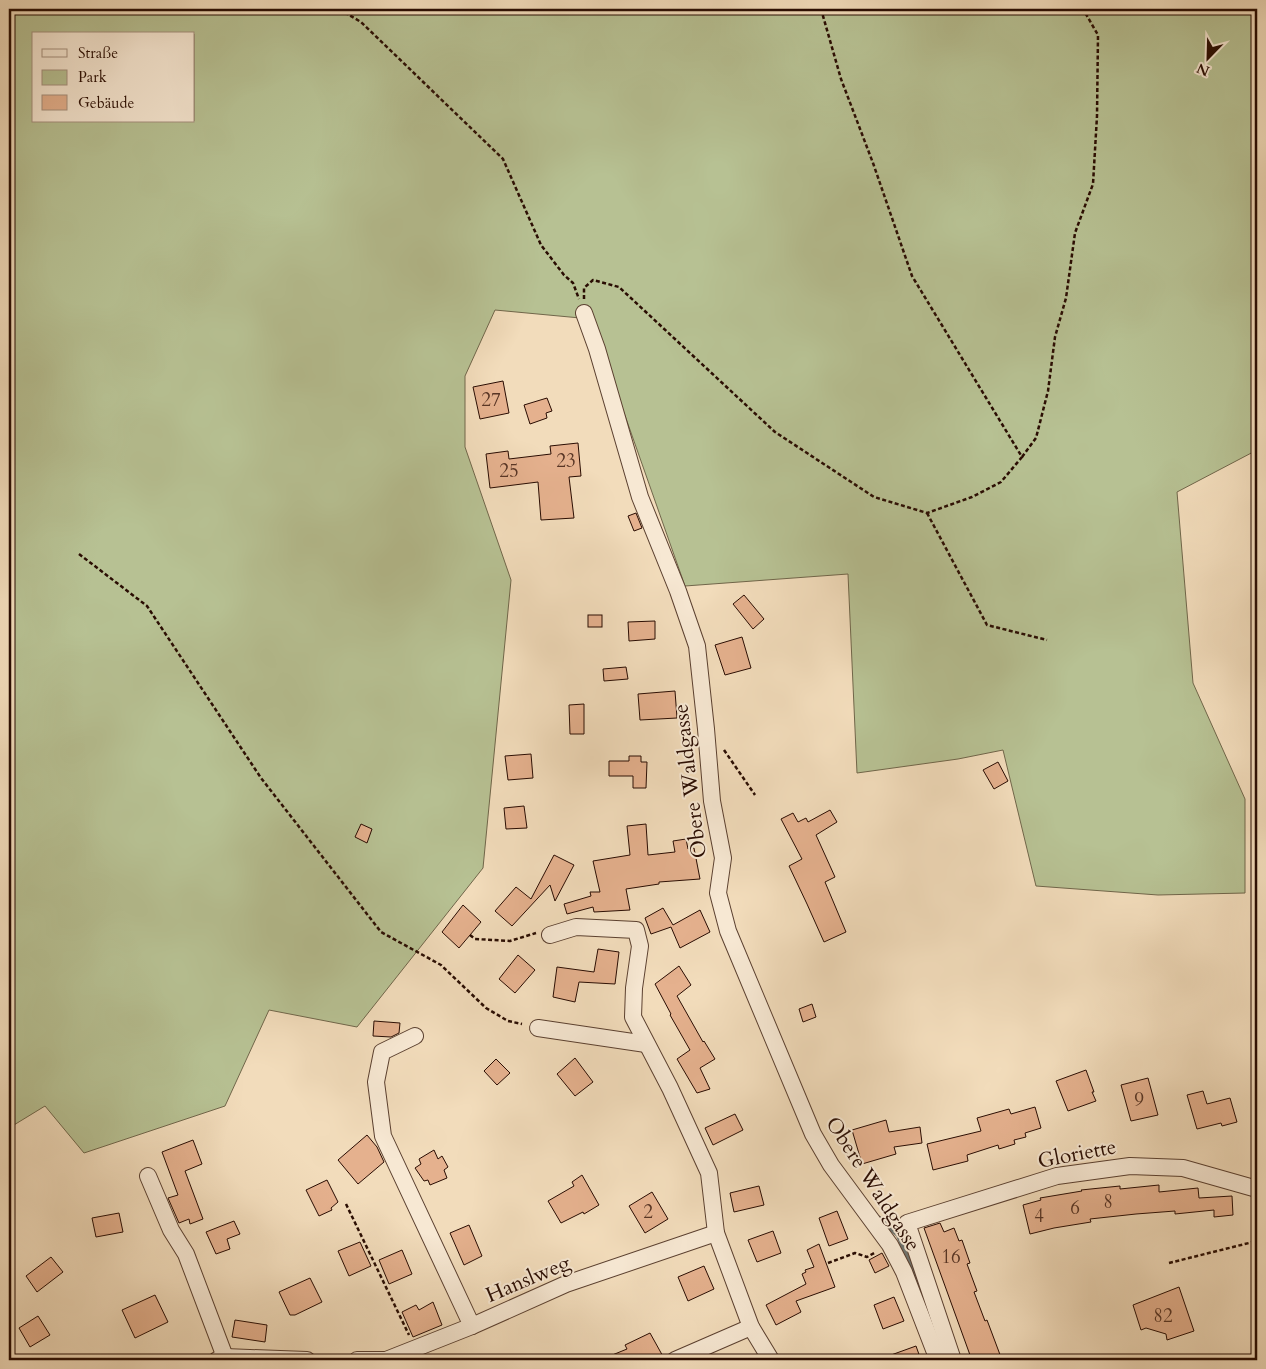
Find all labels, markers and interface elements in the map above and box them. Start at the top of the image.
legend [32,32,195,122]
north arrow [1184,32,1234,82]
text: Straße [78,43,118,63]
text: N [1194,58,1212,81]
text: Park [78,67,107,87]
text: Gebäude [78,93,135,113]
house number: 27 [481,387,501,413]
house number: 23 [556,448,576,474]
house number: 25 [499,458,519,484]
street label: Obere Waldgasse [666,702,714,860]
house number: 9 [1134,1087,1144,1113]
street label: Obere Waldgasse [819,1111,927,1257]
street label: Gloriette [1035,1132,1119,1176]
house number: 8 [1103,1189,1113,1215]
house number: 6 [1070,1195,1080,1221]
house number: 2 [643,1199,653,1225]
house number: 4 [1034,1203,1044,1229]
house number: 16 [941,1244,961,1270]
street label: Hanslweg [481,1248,575,1310]
house number: 82 [1153,1303,1173,1329]

